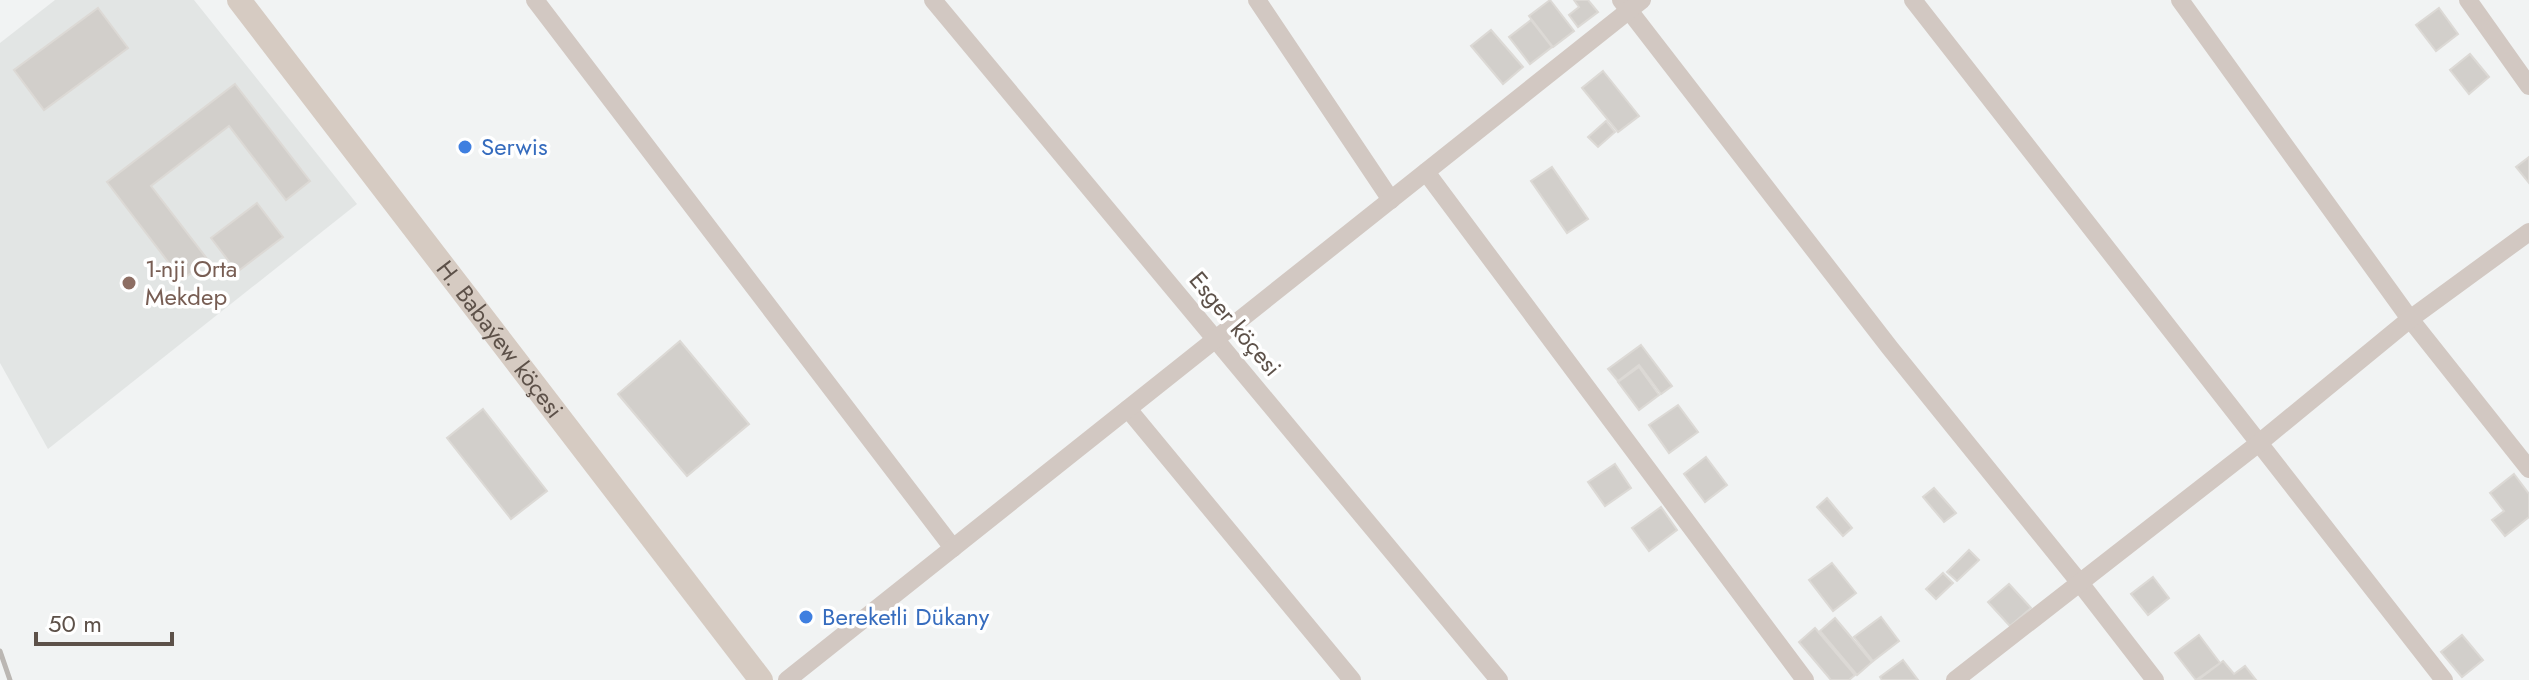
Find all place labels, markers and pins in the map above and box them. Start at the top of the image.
place label: Serwis [481,129,548,164]
marker: Serwis [456,138,474,156]
place label: 1-nji Orta Mekdep [145,251,237,314]
marker: 1-nji Orta Mekdep [120,274,138,292]
place label: Bereketli Dükany [822,599,990,634]
marker: Bereketli Dükany [797,608,815,626]

